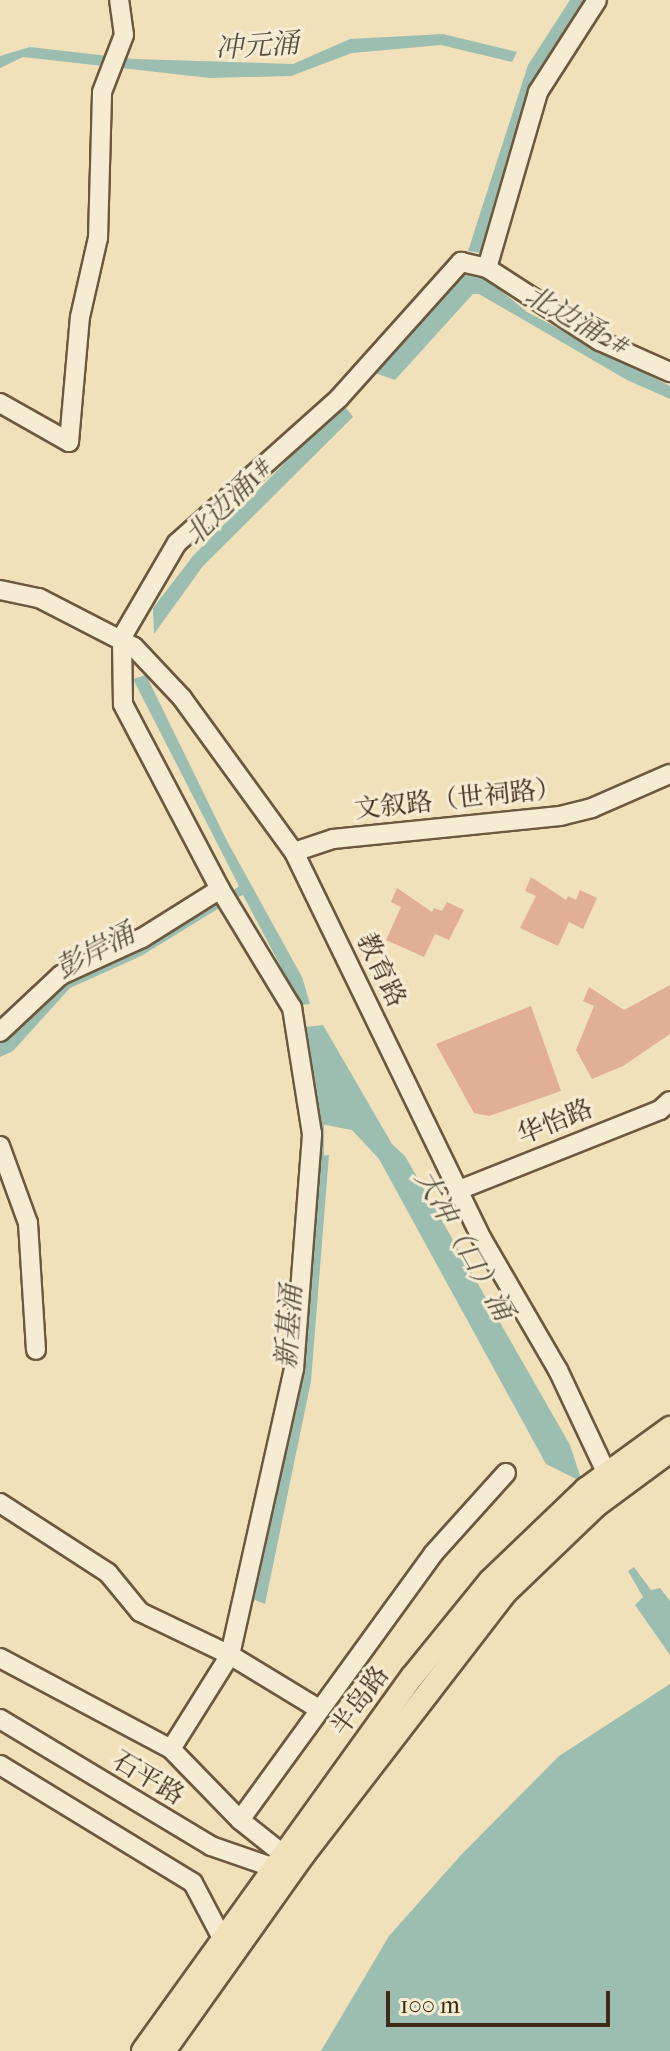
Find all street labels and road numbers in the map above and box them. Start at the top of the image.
street label: 文叙路（世祠路） [353,773,563,825]
street label: 教育路 [350,928,412,1012]
street label: 华怡路 [513,1093,597,1151]
street label: 半岛路 [324,1660,396,1742]
street label: 石平路 [107,1745,189,1811]

